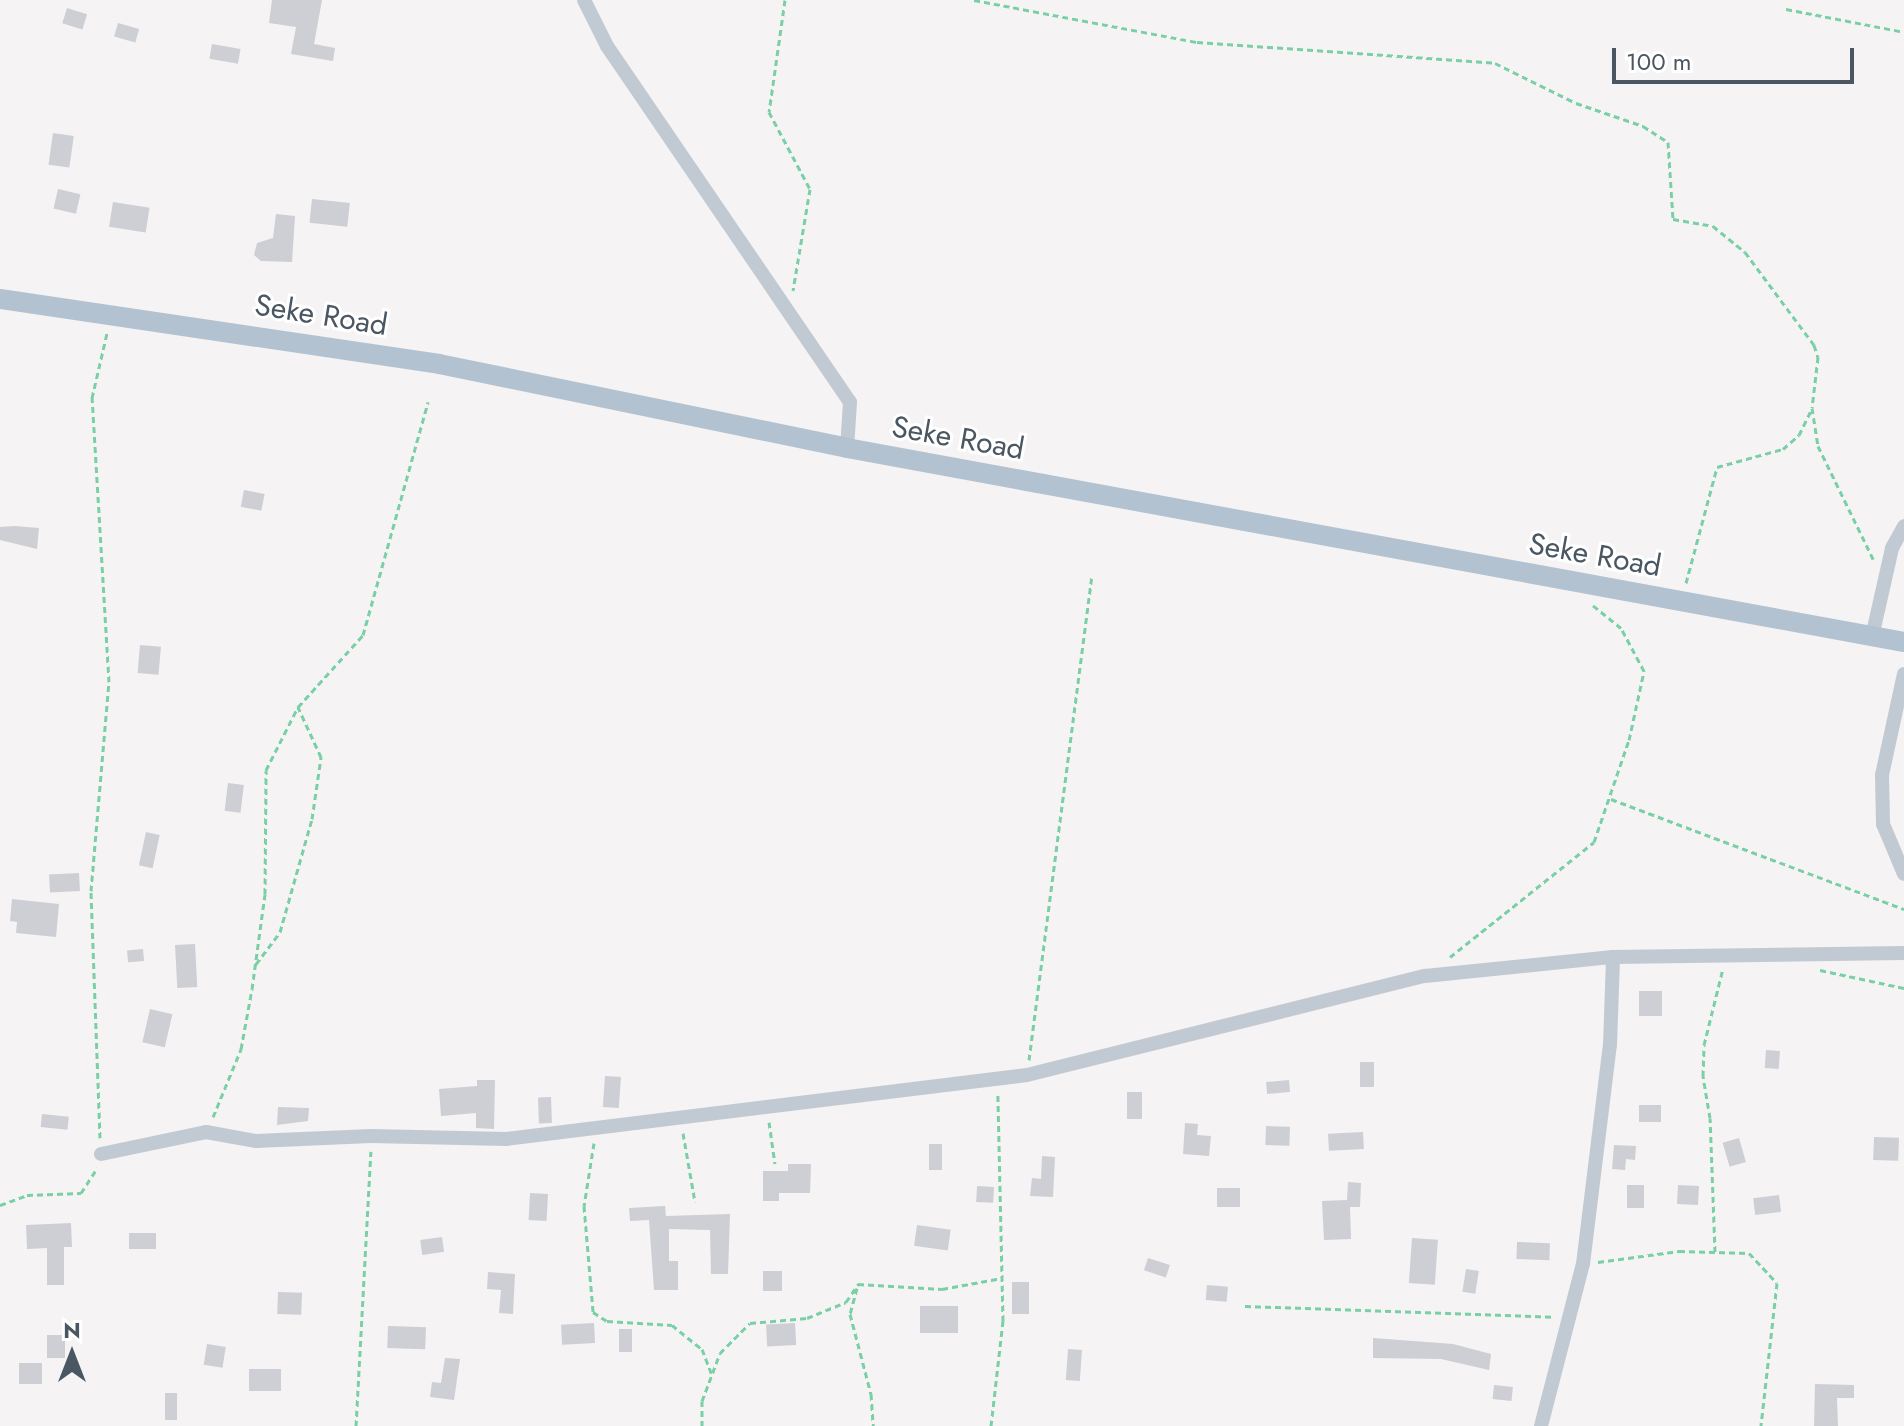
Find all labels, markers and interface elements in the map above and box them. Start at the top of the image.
scale bar [1616,32,1858,82]
text: 100 m [1626,44,1692,79]
street label: Seke Road [252,287,390,343]
street label: Seke Road [889,409,1027,467]
street label: Seke Road [1526,526,1664,584]
north arrow [32,1314,112,1394]
text: N [63,1314,81,1346]

